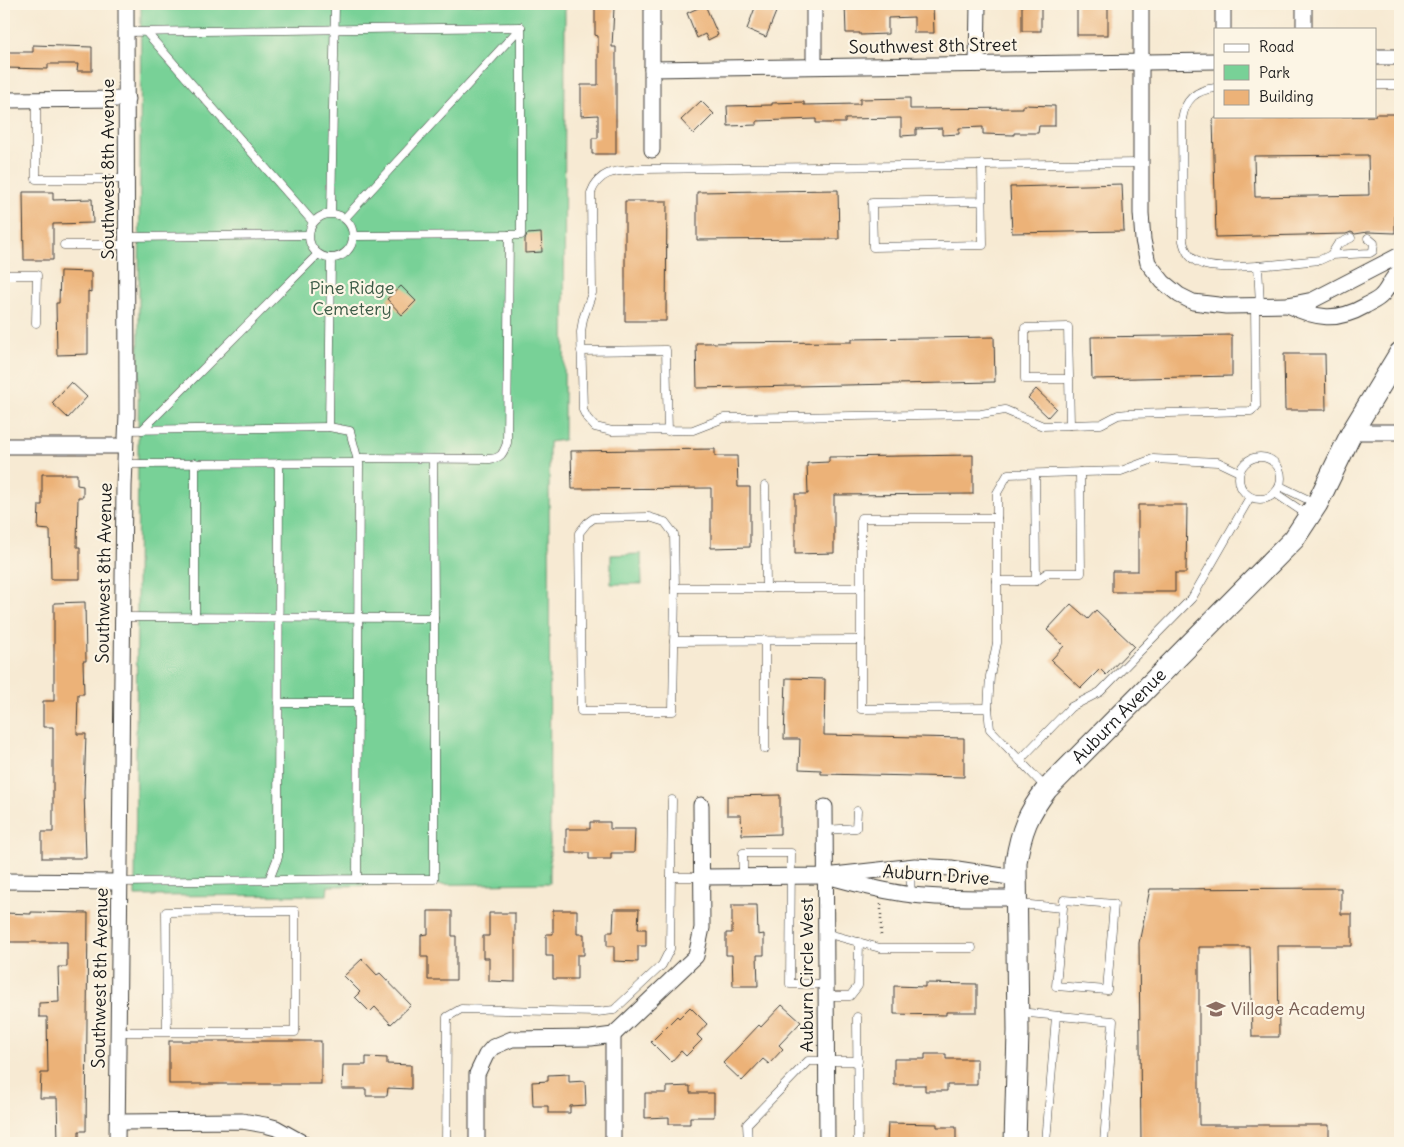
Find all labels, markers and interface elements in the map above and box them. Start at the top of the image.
legend [1214,28,1376,118]
street label: Southwest 8th Street [849,33,1017,58]
text: Road [1259,37,1294,56]
text: Park [1259,63,1290,82]
street label: Southwest 8th Avenue [96,79,119,259]
text: Building [1259,87,1314,106]
park label: Pine Ridge Cemetery [309,276,395,320]
street label: Southwest 8th Avenue [90,482,117,664]
street label: Auburn Avenue [1067,663,1171,768]
street label: Auburn Drive [882,859,990,890]
street label: Southwest 8th Avenue [86,887,113,1069]
street label: Auburn Circle West [795,898,818,1052]
place label: Village Academy [1231,997,1365,1020]
school or university icon: Village Academy [1205,998,1227,1020]

